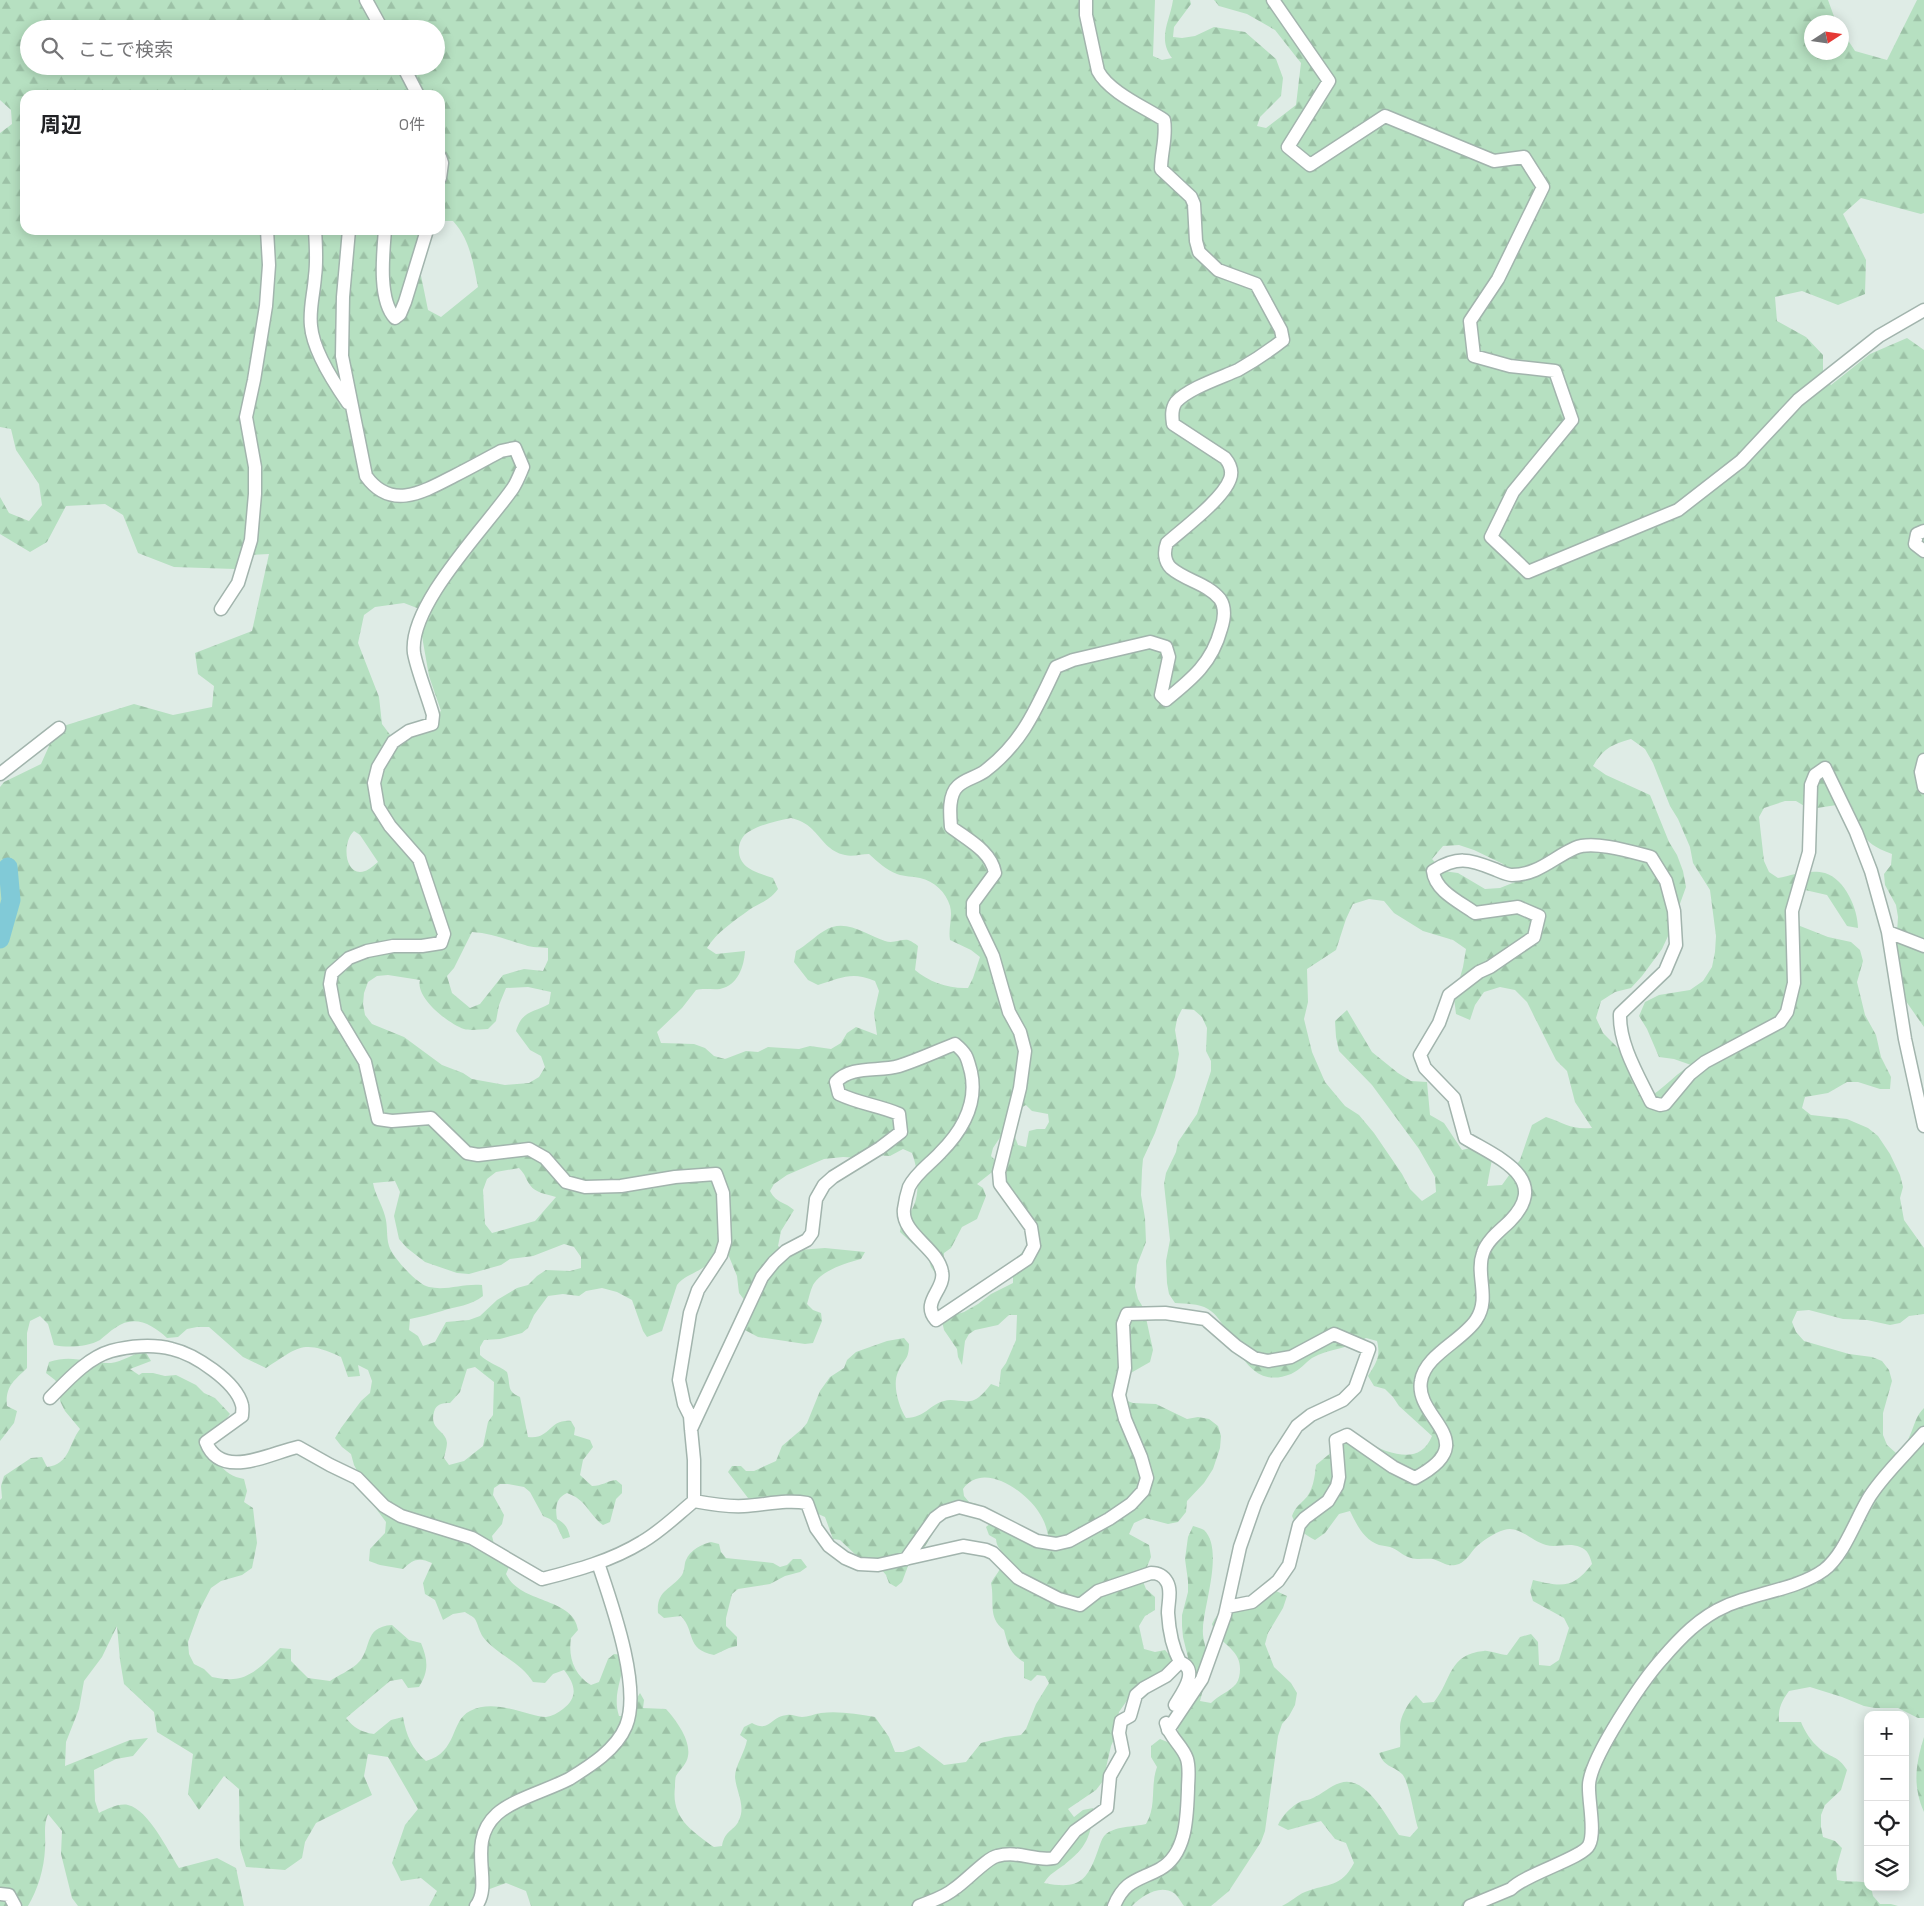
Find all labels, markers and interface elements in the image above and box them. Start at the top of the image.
north arrow [1804,15,1849,60]
search box [20,20,445,75]
icon: search [38,34,66,62]
text: ここで検索 [78,37,173,62]
text: 周辺 [40,111,82,138]
text: 0件 [399,114,425,135]
map controls [1864,1711,1909,1891]
button: + [1864,1711,1909,1756]
button: − [1864,1756,1909,1801]
button: locate [1864,1801,1909,1846]
button: layers [1864,1846,1909,1891]

